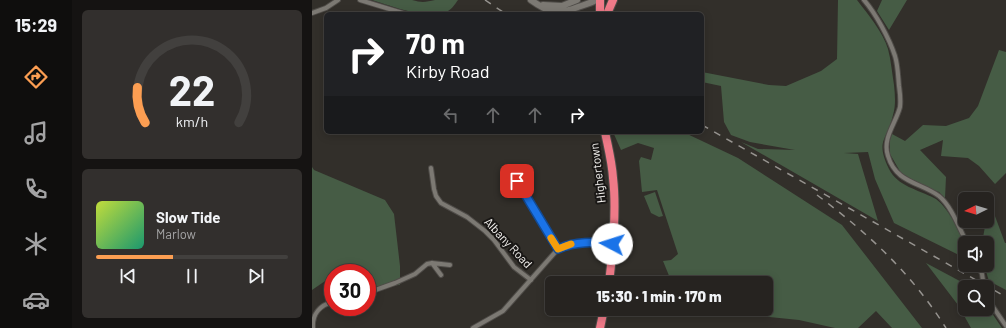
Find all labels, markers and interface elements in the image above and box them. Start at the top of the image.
text: 15:29 [15,14,57,36]
text: 70 m [406,26,465,60]
icon: right [340,28,392,80]
text: Kirby Road [406,60,490,82]
icon: directions [22,63,50,91]
text: 22 [169,63,215,113]
icon: left [440,104,462,126]
icon: ahead [482,104,504,126]
icon: ahead [524,104,546,126]
icon: right [566,104,588,126]
text: km/h [176,112,208,129]
icon: music [22,119,50,147]
street label: Highertown [586,142,608,204]
pin [500,164,534,198]
icon: arrive [506,170,528,192]
icon: phone [22,175,50,203]
north arrow [958,192,994,228]
map controls [958,192,994,316]
text: Slow Tide [156,208,220,226]
street label: Albany Road [482,214,536,270]
position arrow [591,223,633,265]
text: Marlow [156,226,196,242]
icon: climate [22,230,50,258]
button: sound [958,236,994,272]
speed limit sign: 30 [324,264,376,316]
icon: previous [117,265,139,287]
icon: pause [181,265,203,287]
icon: next [245,265,267,287]
button: search [958,280,994,316]
icon: car [22,286,50,314]
text: 15:30 · 1 min · 170 m [596,287,722,305]

